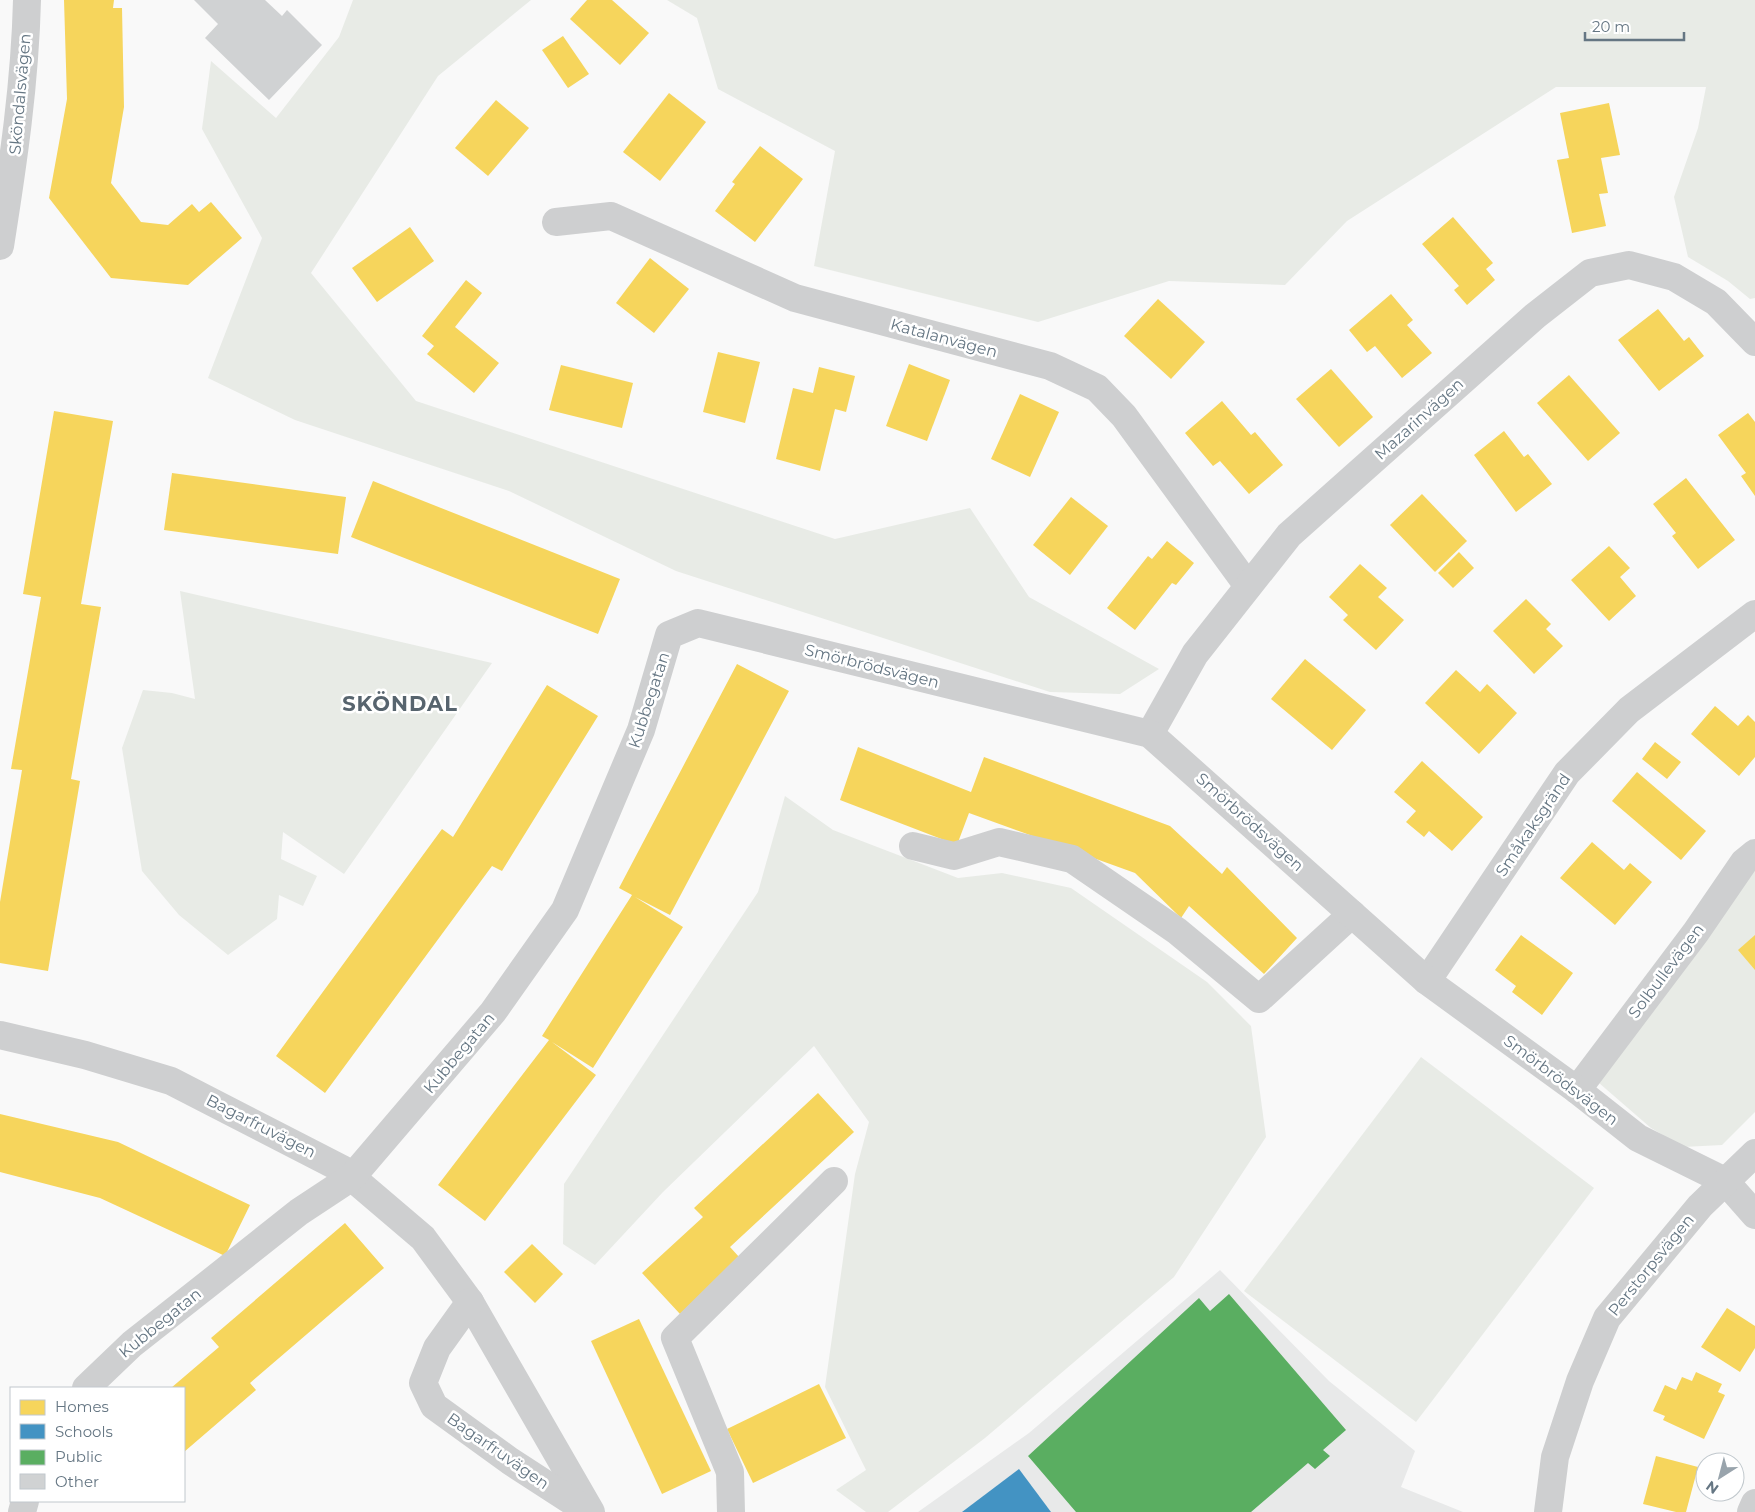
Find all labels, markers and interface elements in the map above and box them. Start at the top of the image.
scale bar [1585,10,1684,42]
text: 20 m [1592,17,1630,36]
street label: Sköndalsvägen [5,33,35,155]
street label: Katalanvägen [888,315,1000,361]
street label: Mazarinvägen [1371,374,1467,464]
street label: Smörbrödsvägen [803,640,941,692]
street label: Kubbegatan [625,649,673,751]
district label: SKÖNDAL [342,690,458,716]
street label: Smörbrödsvägen [1192,769,1308,875]
street label: Småkaksgränd [1492,770,1574,880]
street label: Solbullevägen [1624,920,1708,1022]
street label: Kubbegatan [420,1009,498,1097]
street label: Smörbrödsvägen [1500,1031,1622,1129]
street label: Bagarfruvägen [203,1090,319,1162]
street label: Perstorpsvägen [1604,1210,1698,1320]
street label: Kubbegatan [115,1284,205,1362]
legend [10,1387,185,1502]
text: Homes [55,1397,109,1416]
street label: Bagarfruvägen [443,1409,553,1493]
text: Schools [55,1422,113,1441]
text: Public [55,1447,103,1466]
north arrow [1695,1452,1745,1502]
text: Other [55,1472,99,1491]
text: N [1702,1477,1722,1498]

